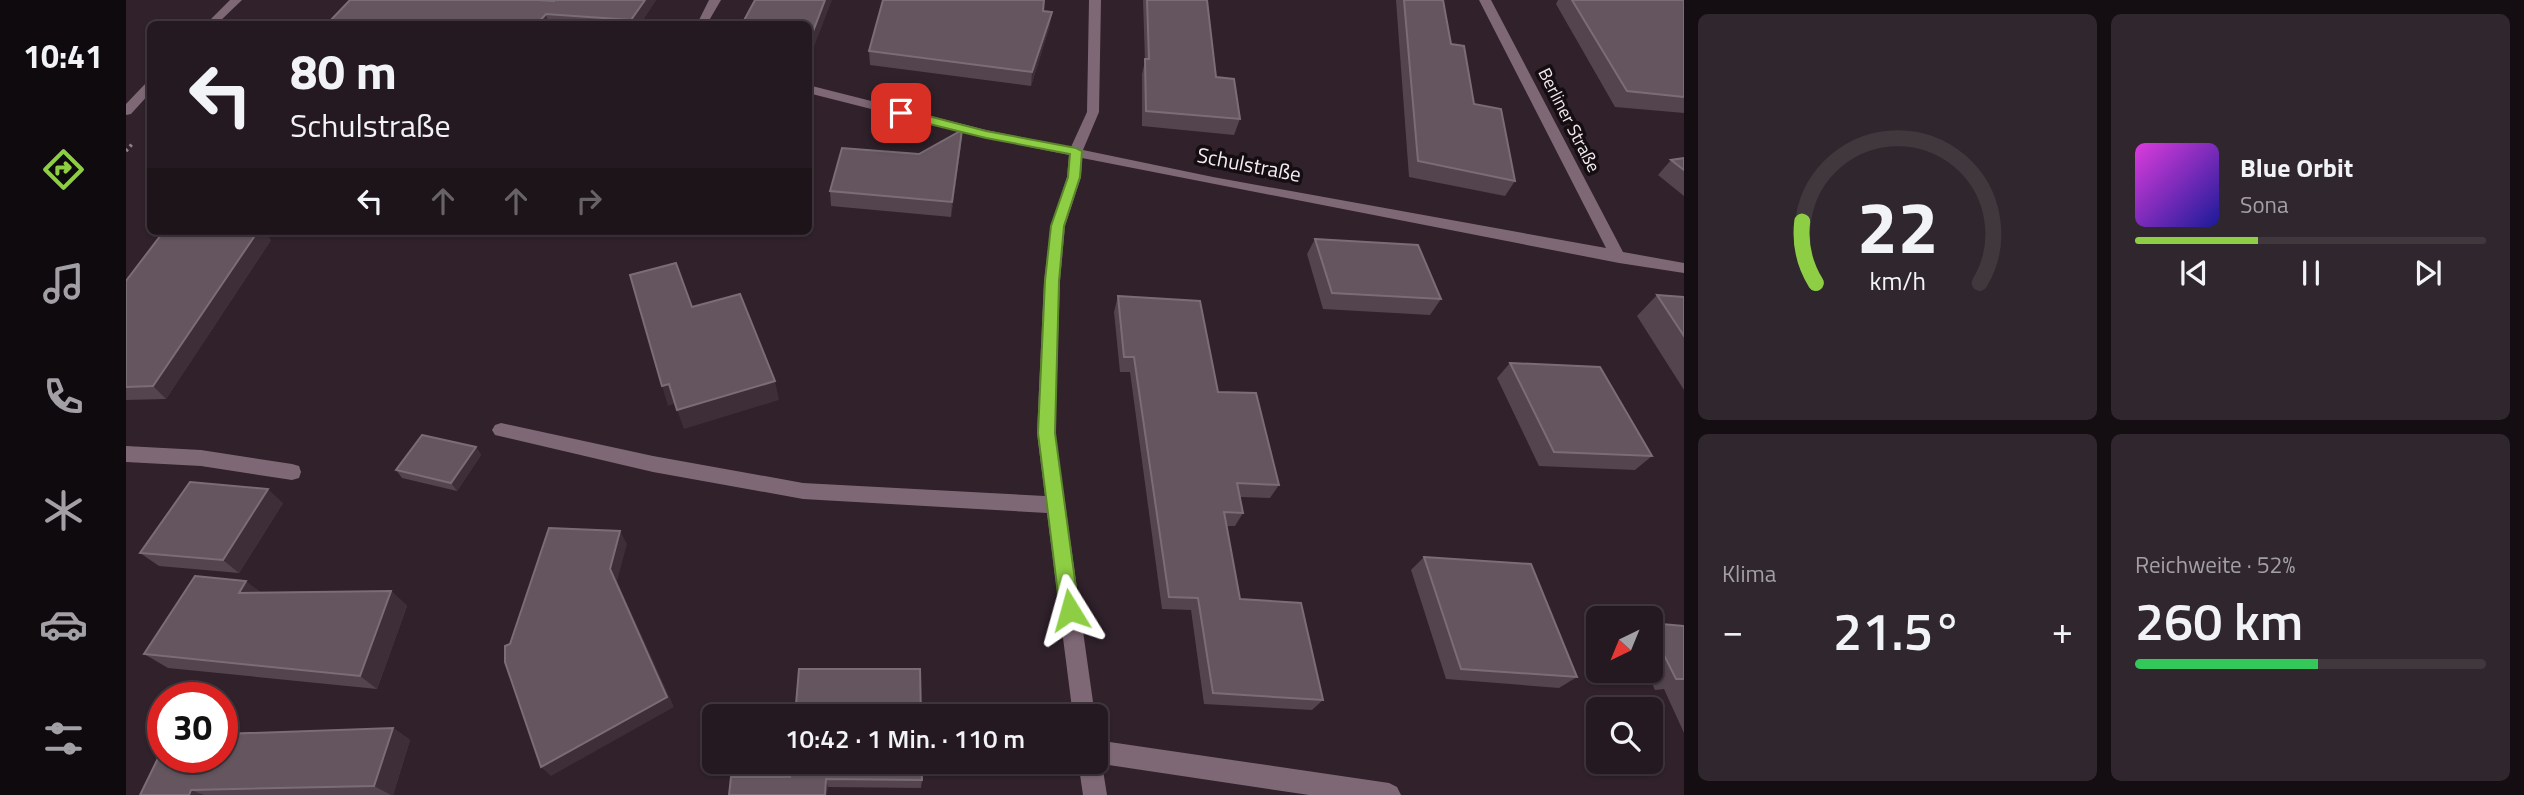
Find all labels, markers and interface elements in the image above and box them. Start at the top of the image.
text: 10:41 [23,32,103,80]
text: 80 m [290,33,397,108]
icon: left [175,49,266,140]
street label: Berliner Straße [1532,63,1607,177]
pin [871,83,931,143]
icon: arrive [882,94,920,132]
text: Schulstraße [290,101,451,149]
street label: Schulstraße [1194,138,1304,190]
icon: directions [39,145,88,194]
text: Blue Orbit [2240,148,2353,187]
text: 22 [1857,172,1938,282]
icon: left [351,182,389,220]
icon: ahead [424,182,462,220]
icon: ahead [497,182,535,220]
icon: right [570,182,608,220]
text: Sona [2240,187,2288,222]
icon: previous [2175,254,2213,292]
icon: pause [2292,254,2330,292]
icon: next [2409,254,2447,292]
icon: music [39,259,88,308]
text: km/h [1869,262,1926,300]
icon: phone [39,372,88,421]
icon: climate [39,486,88,535]
text: Reichweite · 52% [2135,547,2295,582]
text: Klima [1722,556,1776,591]
position arrow [1033,573,1107,647]
text: 260 km [2135,581,2303,660]
text: 21.5° [1833,591,1962,670]
icon: car [39,600,88,649]
text: − [1722,601,1743,659]
text: + [2052,601,2073,659]
north arrow [1586,606,1662,682]
map controls [1586,606,1663,774]
speed limit sign: 30 [147,682,238,773]
button: search [1586,697,1663,774]
icon: filters [39,714,88,763]
text: 10:42 · 1 Min. · 110 m [785,719,1025,758]

